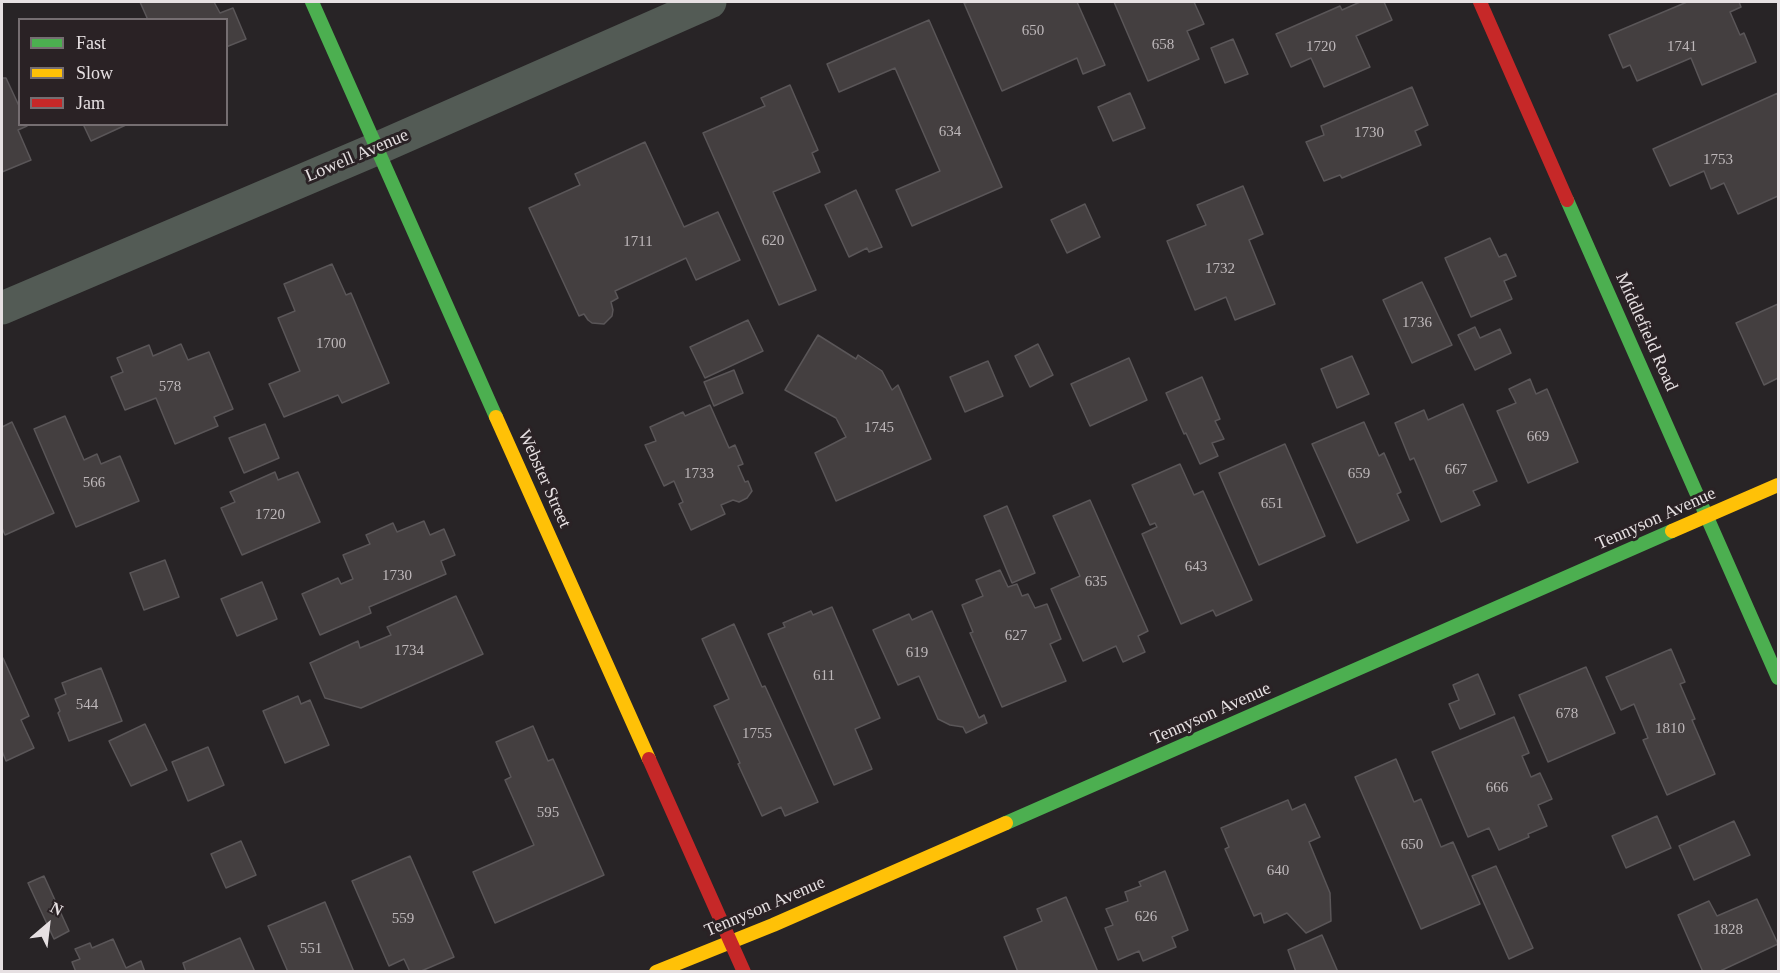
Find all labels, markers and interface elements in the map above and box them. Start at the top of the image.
legend [18,18,228,126]
house number: 650 [1022,22,1044,40]
text: Fast [76,33,106,53]
house number: 658 [1152,36,1174,54]
house number: 1720 [1306,38,1336,56]
house number: 1741 [1667,38,1697,56]
text: Slow [76,63,113,83]
text: Jam [76,93,105,113]
house number: 634 [939,123,961,141]
house number: 1730 [1354,124,1384,142]
street label: Lowell Avenue [302,125,412,187]
house number: 1753 [1703,151,1733,169]
house number: 620 [762,232,784,250]
house number: 1711 [623,233,653,251]
house number: 1732 [1205,260,1235,278]
street label: Middlefield Road [1610,269,1682,395]
house number: 1736 [1402,314,1432,332]
house number: 1700 [316,335,346,353]
house number: 578 [159,378,181,396]
house number: 1745 [864,419,894,437]
street label: Webster Street [513,427,575,531]
house number: 669 [1527,428,1549,446]
house number: 667 [1445,461,1467,479]
house number: 1733 [684,465,714,483]
house number: 659 [1348,465,1370,483]
house number: 566 [83,474,105,492]
street label: Tennyson Avenue [1593,483,1719,555]
house number: 651 [1261,495,1283,513]
house number: 1720 [255,506,285,524]
house number: 643 [1185,558,1207,576]
house number: 1730 [382,567,412,585]
house number: 635 [1085,573,1107,591]
house number: 627 [1005,627,1027,645]
house number: 1734 [394,642,424,660]
house number: 619 [906,644,928,662]
house number: 611 [813,667,835,685]
street label: Tennyson Avenue [1148,678,1274,750]
house number: 544 [76,696,98,714]
house number: 678 [1556,705,1578,723]
house number: 1810 [1655,720,1685,738]
house number: 1755 [742,725,772,743]
house number: 666 [1486,779,1508,797]
house number: 595 [537,804,559,822]
house number: 650 [1401,836,1423,854]
house number: 640 [1267,862,1289,880]
street label: Tennyson Avenue [701,872,829,942]
north arrow [18,895,78,955]
text: N [48,898,66,919]
house number: 626 [1135,908,1157,926]
house number: 559 [392,910,414,928]
house number: 1828 [1713,921,1743,939]
house number: 551 [300,940,322,958]

